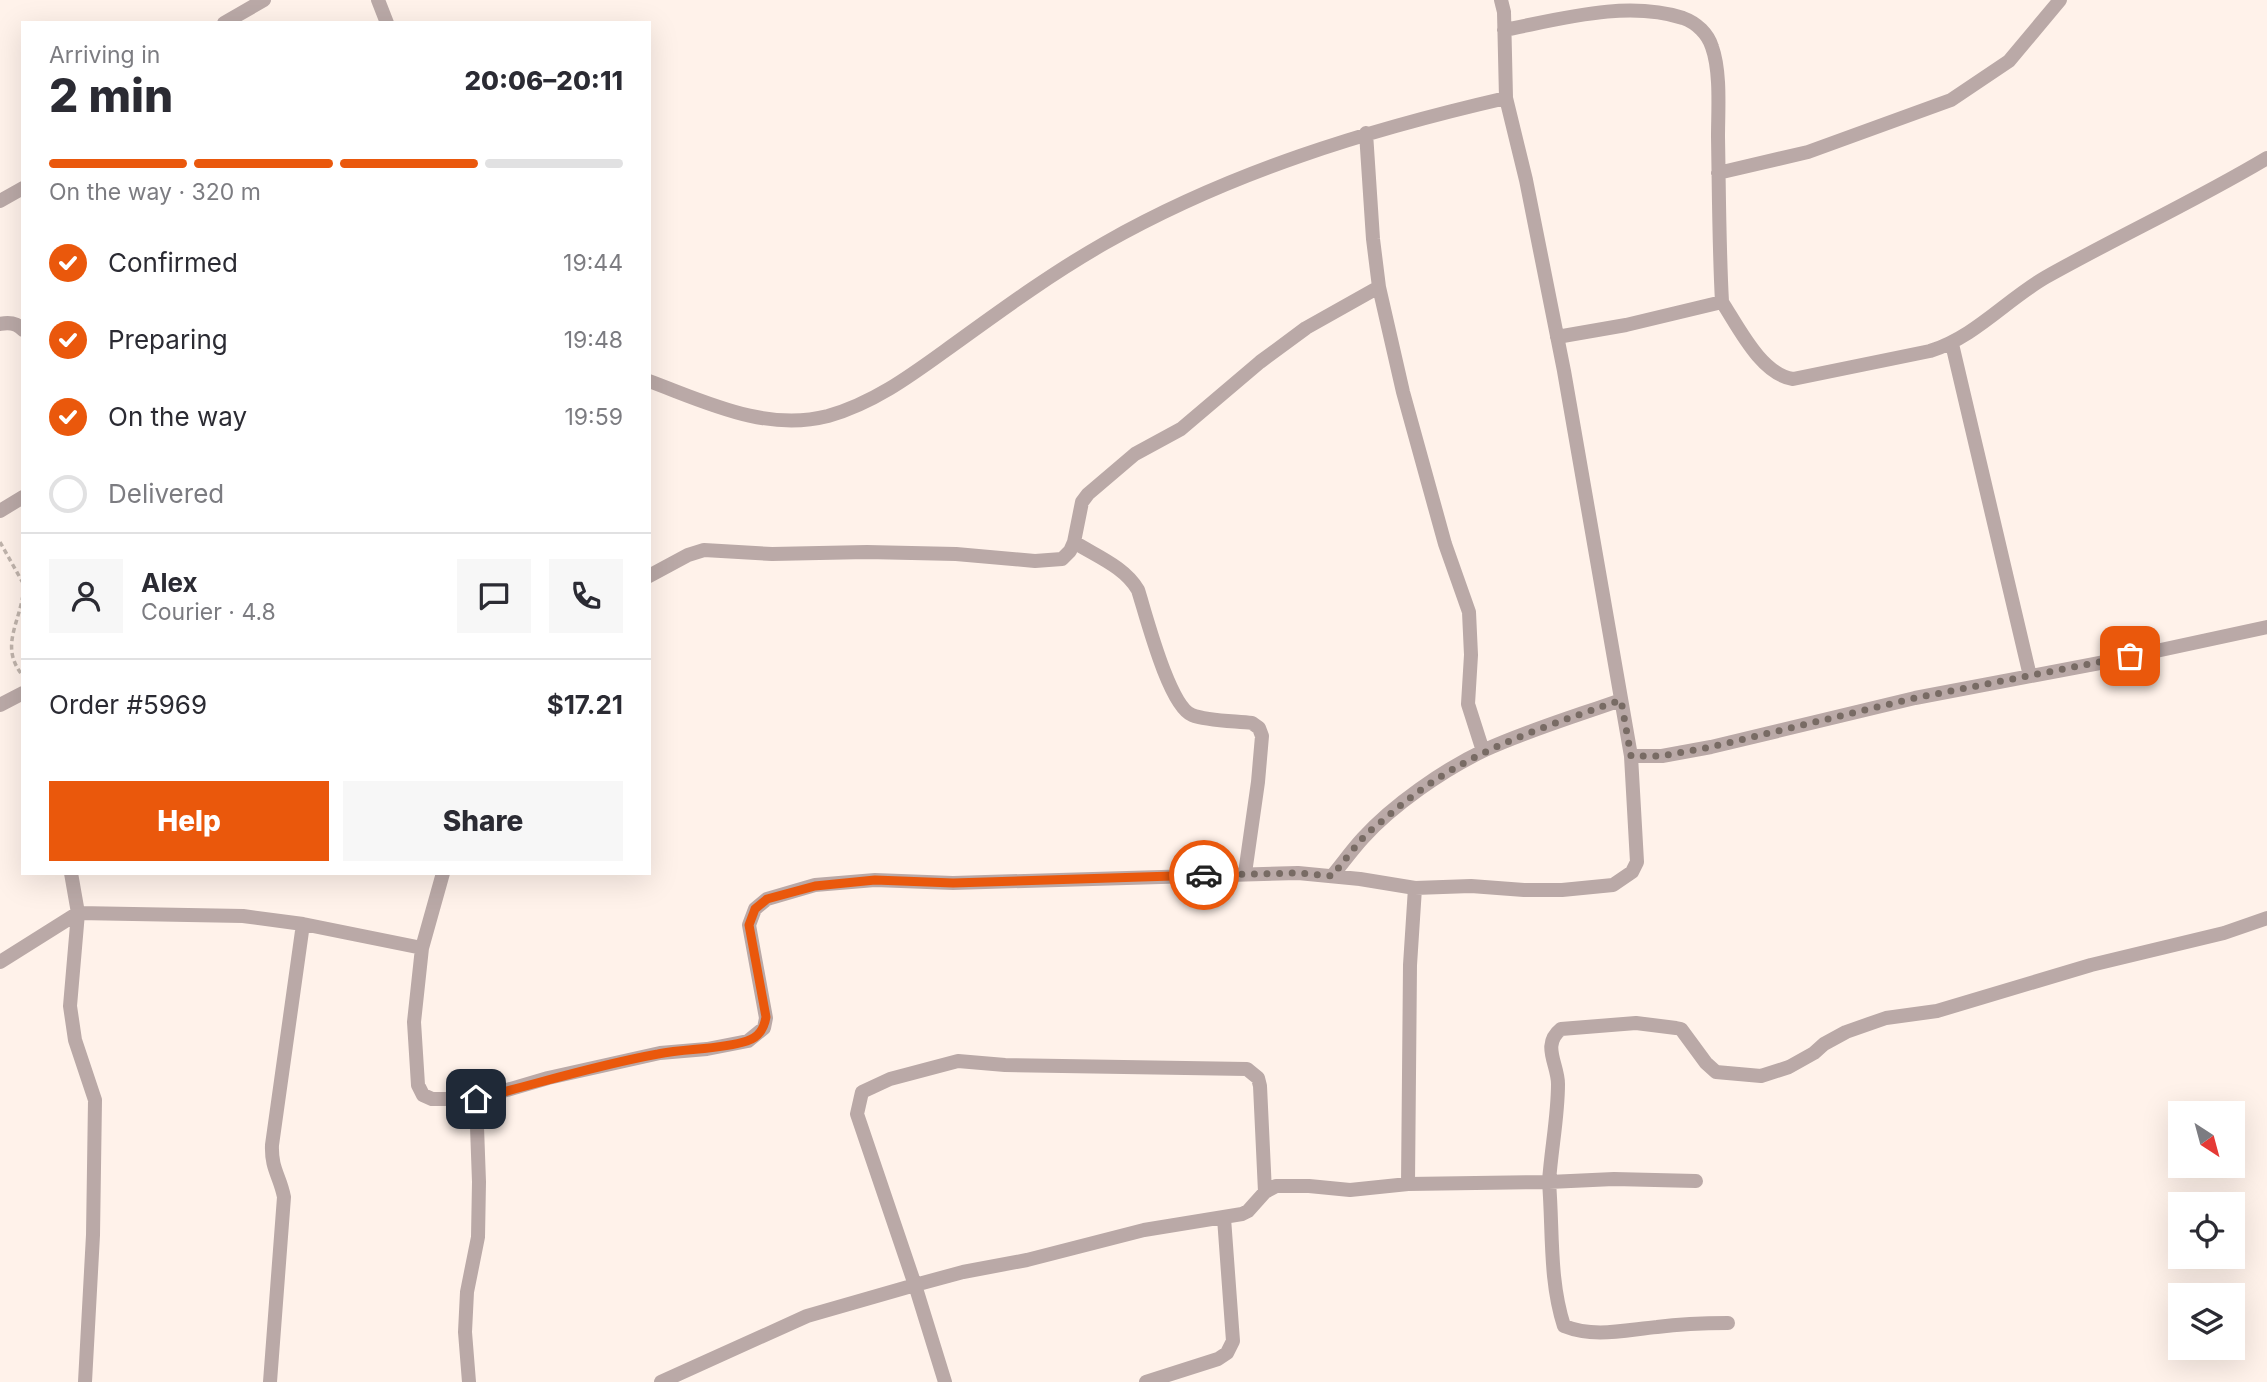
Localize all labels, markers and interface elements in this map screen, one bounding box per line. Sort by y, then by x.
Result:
text: Arriving in [49,41,160,69]
text: 20:06–20:11 [464,65,623,96]
text: 2 min [49,67,173,123]
text: On the way · 320 m [49,178,261,206]
icon: check [49,244,87,282]
text: Confirmed [108,247,238,278]
text: 19:44 [563,249,623,277]
icon: check [49,321,87,359]
text: Preparing [108,324,228,355]
text: 19:48 [564,326,623,354]
icon: check [49,398,87,436]
text: On the way [108,401,247,432]
text: 19:59 [565,403,623,431]
text: Delivered [108,478,224,509]
button: person [49,559,123,633]
button: chat [457,559,531,633]
button: phone [549,559,623,633]
text: Alex [141,567,198,598]
text: Courier · 4.8 [141,598,276,626]
pin [2100,626,2160,686]
icon: bag [2111,637,2149,675]
text: Order #5969 [49,689,207,720]
text: $17.21 [547,689,623,720]
button: Help [49,781,329,861]
button: Share [343,781,623,861]
courier [1169,840,1239,910]
icon: car [1185,856,1223,894]
pin [446,1069,506,1129]
icon: home [457,1080,495,1118]
north arrow [2168,1101,2245,1178]
map controls [2168,1101,2245,1360]
button: locate [2168,1192,2245,1269]
button: layers [2168,1283,2245,1360]

